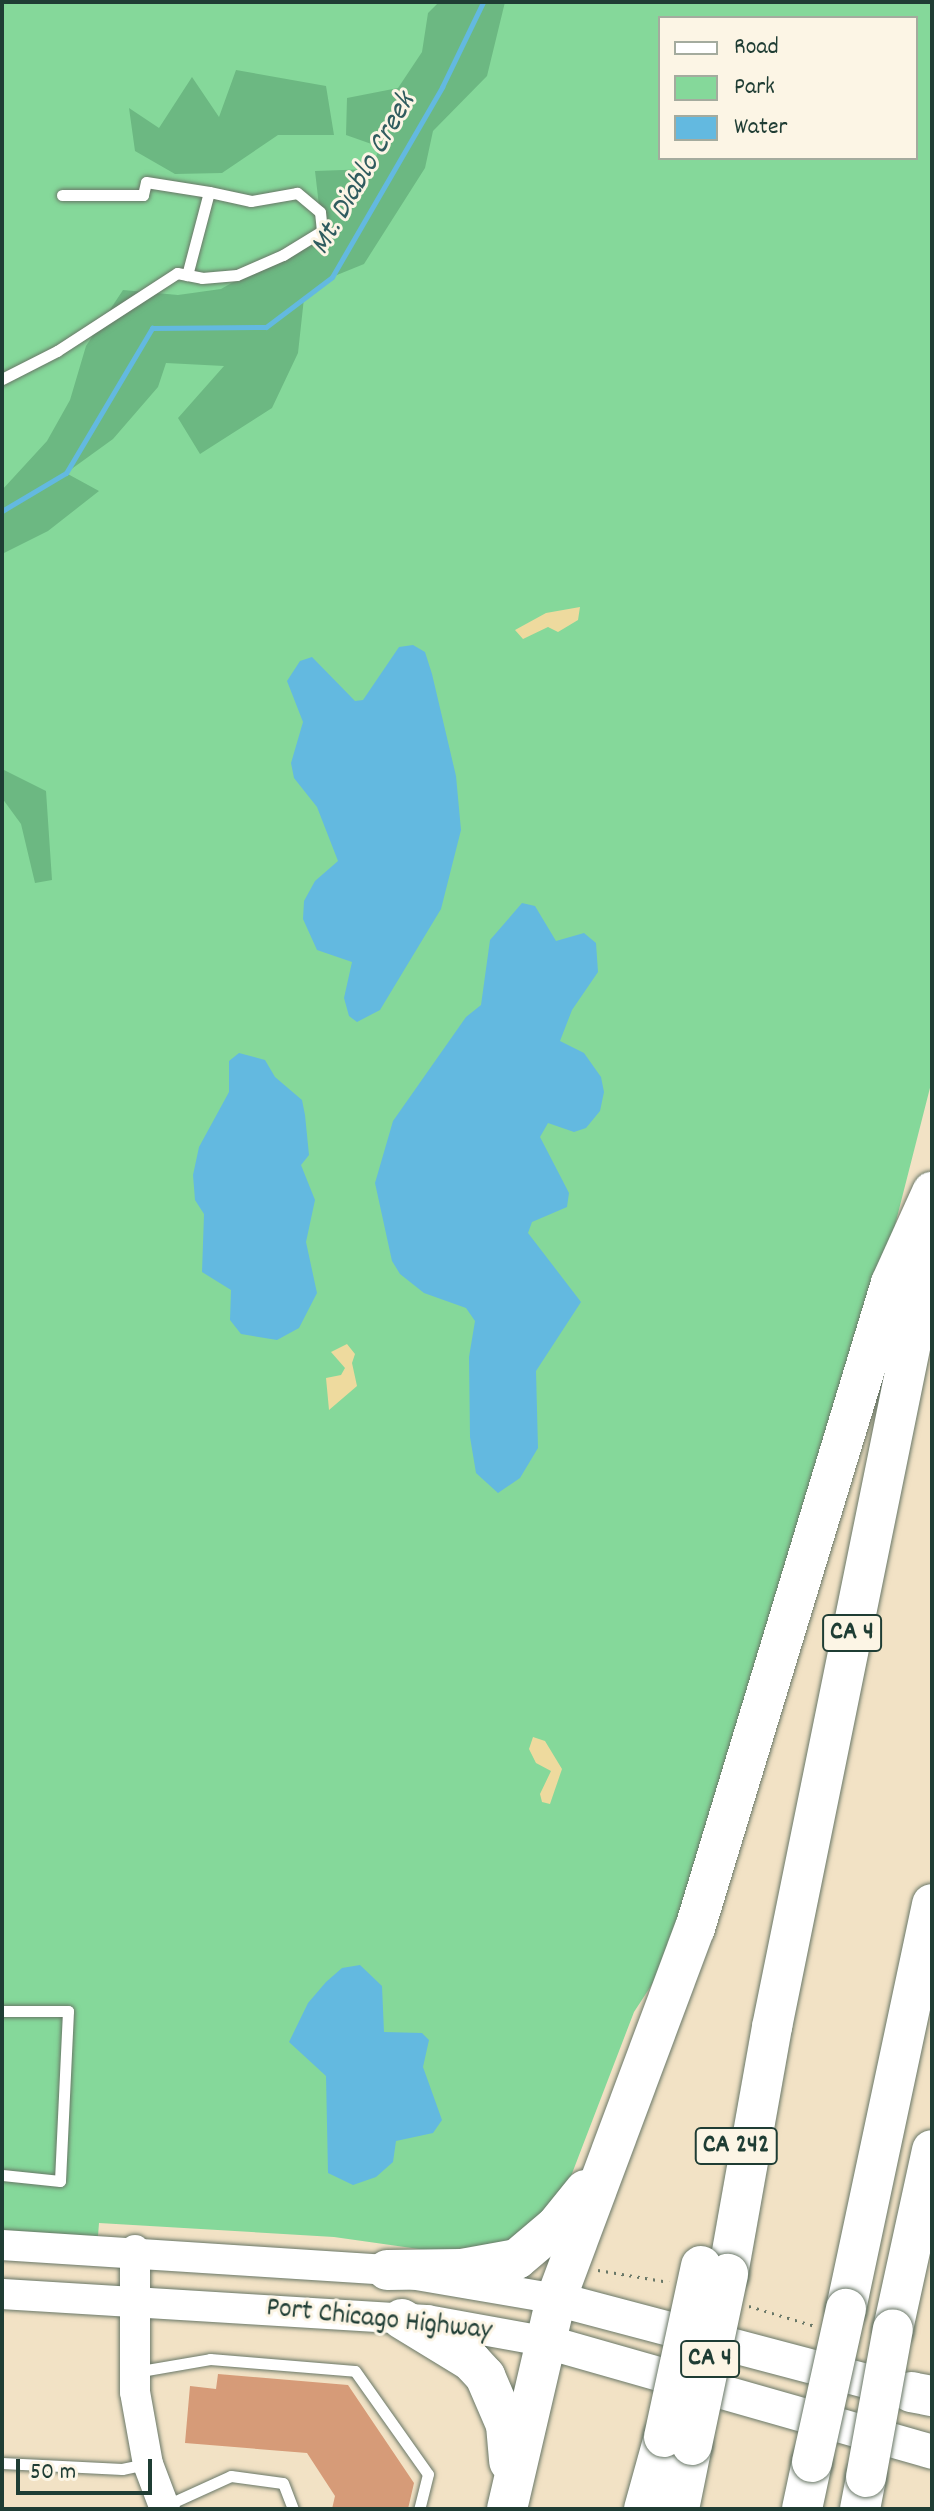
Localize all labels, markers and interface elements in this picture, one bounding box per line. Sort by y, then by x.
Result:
legend [658,16,918,160]
text: Road [734,31,779,65]
text: Park [734,71,775,105]
water label: Mt. Diablo Creek [304,88,426,262]
text: Water [734,111,787,145]
road number: CA 4 [822,1611,882,1655]
road number: CA 242 [694,2124,778,2168]
street label: Port Chicago Highway [265,2292,493,2350]
road number: CA 4 [680,2337,740,2381]
scale bar [20,2443,156,2493]
text: 50 m [30,2456,76,2490]

